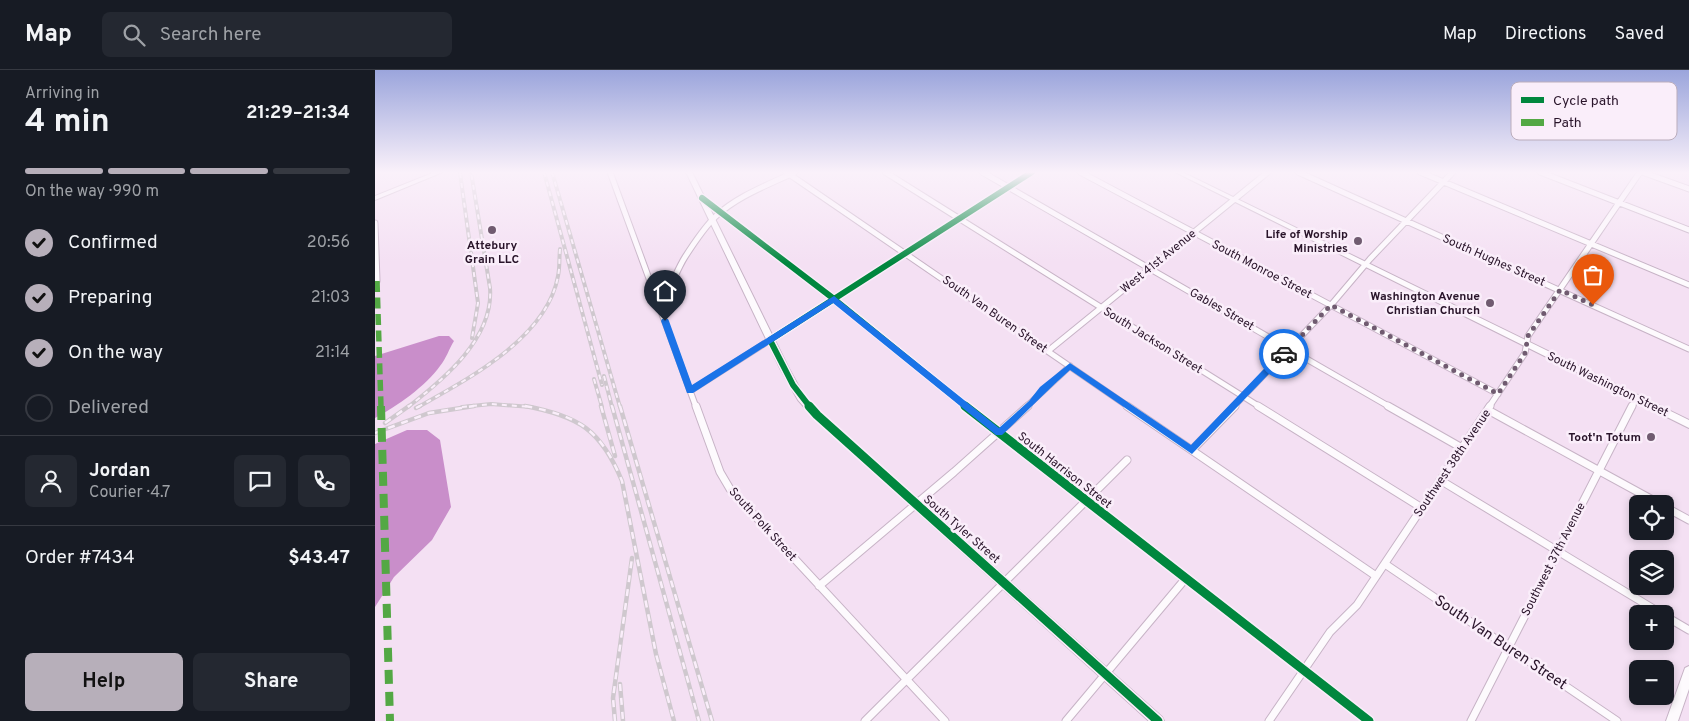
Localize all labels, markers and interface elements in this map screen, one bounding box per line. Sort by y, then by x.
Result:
search box [102,12,452,57]
text: Map [25,20,72,50]
icon: search [120,21,148,49]
text: Search here [160,23,261,47]
text: Map [1443,23,1477,46]
text: Directions [1505,23,1587,46]
text: Saved [1615,23,1664,46]
legend [1511,82,1677,140]
text: Arriving in [25,84,100,104]
text: Cycle path [1553,93,1619,110]
text: 21:29–21:34 [246,101,350,125]
text: 4 min [25,103,110,143]
text: Path [1553,115,1582,132]
text: On the way · 990 m [25,182,159,202]
marker: Attebury Grain LLC [486,224,498,236]
street label: West 41st Avenue [1117,226,1200,297]
place label: Life of Worship Ministries [1265,227,1348,257]
icon: check [25,229,53,257]
text: Confirmed [68,231,158,255]
street label: South Hughes Street [1440,231,1548,291]
text: 20:56 [307,233,350,253]
marker: Life of Worship Ministries [1352,235,1364,247]
street label: South Monroe Street [1209,237,1314,303]
place label: Attebury Grain LLC [465,238,519,268]
pin [1572,254,1614,305]
icon: bag [1579,261,1607,289]
pin [644,270,686,321]
street label: South Van Buren Street [939,272,1050,357]
icon: home [651,277,679,305]
icon: check [25,284,53,312]
street label: Gables Street [1186,285,1257,335]
text: Preparing [68,286,152,310]
text: 21:03 [311,288,350,308]
place label: Washington Avenue Christian Church [1370,289,1480,319]
marker: Washington Avenue Christian Church [1484,297,1496,309]
street label: South Jackson Street [1100,304,1205,378]
courier [1259,329,1309,379]
icon: check [25,339,53,367]
icon: car [1270,340,1298,368]
text: On the way [68,341,163,365]
text: 21:14 [315,343,350,363]
street label: South Washington Street [1544,349,1671,421]
text: Delivered [68,396,149,420]
street label: Southwest 38th Avenue [1411,406,1495,521]
street label: South Harrison Street [1014,429,1115,513]
place label: Toot'n Totum [1568,430,1641,446]
marker: Toot'n Totum [1645,431,1657,443]
button: person [25,455,77,507]
button: chat [234,455,286,507]
button: phone [298,455,350,507]
text: Jordan [89,459,151,483]
text: Courier · 4.7 [89,483,170,503]
street label: South Polk Street [725,484,800,565]
street label: South Tyler Street [920,492,1003,568]
map controls [1629,495,1674,705]
button: locate [1629,495,1674,540]
street label: Southwest 37th Avenue [1518,500,1590,619]
text: Order #7434 [25,546,135,570]
text: $43.47 [288,546,350,570]
button: layers [1629,550,1674,595]
street label: South Van Buren Street [1430,592,1570,695]
button: + [1629,605,1674,650]
button: Help [25,653,183,711]
button: Share [193,653,350,711]
button: − [1629,660,1674,705]

